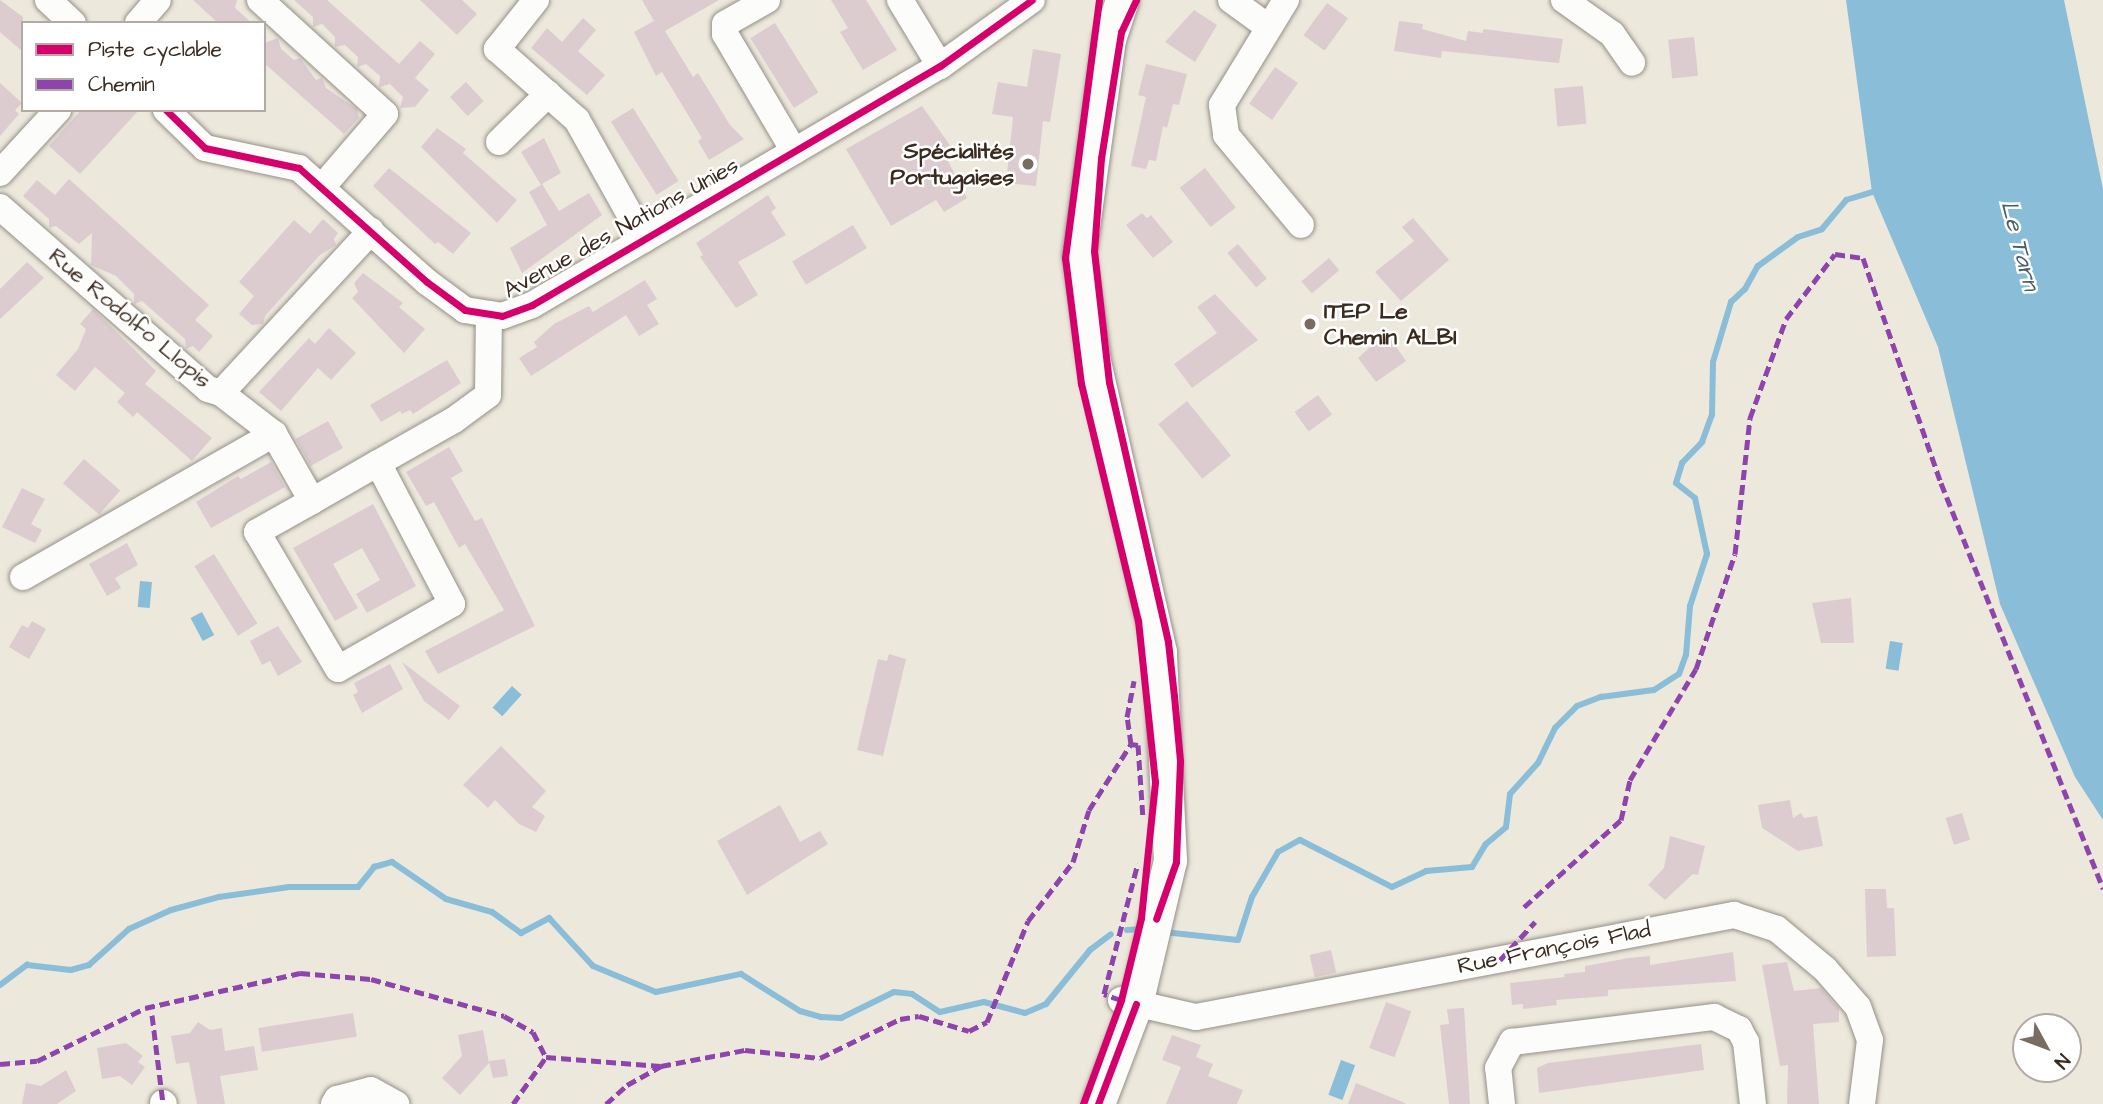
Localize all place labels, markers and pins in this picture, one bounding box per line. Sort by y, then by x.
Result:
place label: Spécialités Portugaises [890,137,1014,191]
marker: Spécialités Portugaises [1020,156,1036,172]
place label: ITEP Le Chemin ALBI [1324,297,1457,351]
marker: ITEP Le Chemin ALBI [1302,316,1318,332]

